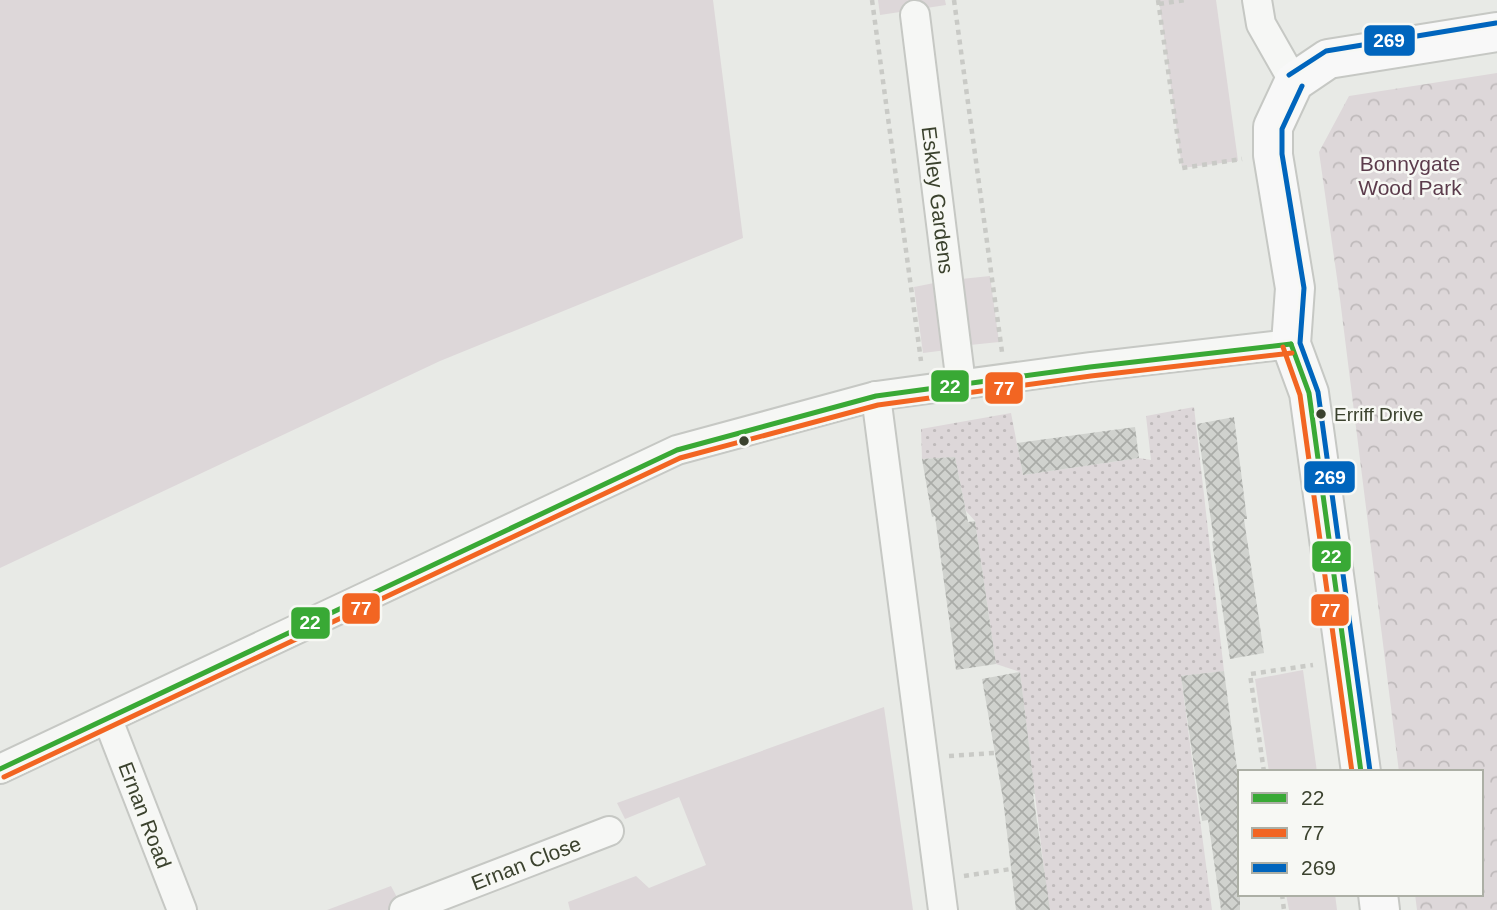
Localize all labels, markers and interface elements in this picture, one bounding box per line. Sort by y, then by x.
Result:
line badge: 269 [1363,24,1416,57]
text: 269 [1373,30,1405,51]
street label: Eskley Gardens [918,125,958,275]
park label: Bonnygate Wood Park [1358,152,1462,199]
line badge: 22 [930,369,970,403]
line badge: 77 [984,371,1024,405]
text: 22 [939,376,961,397]
text: 77 [993,378,1015,399]
place label: Erriff Drive [1334,404,1423,425]
marker: Erriff Drive [1314,407,1328,421]
unlabelled marker [737,434,751,448]
line badge: 269 [1303,460,1356,494]
text: 269 [1314,467,1346,488]
line badge: 22 [1311,540,1352,573]
text: 22 [1320,546,1342,567]
line badge: 77 [341,592,381,625]
line badge: 77 [1310,593,1350,627]
text: 77 [350,598,372,619]
text: 77 [1319,600,1341,621]
line badge: 22 [290,606,331,640]
text: 22 [299,612,321,633]
street label: Ernan Road [114,759,176,871]
legend [1238,770,1483,896]
text: 22 [1301,786,1324,809]
text: 77 [1301,821,1324,844]
street label: Ernan Close [468,832,584,894]
text: 269 [1301,856,1336,879]

